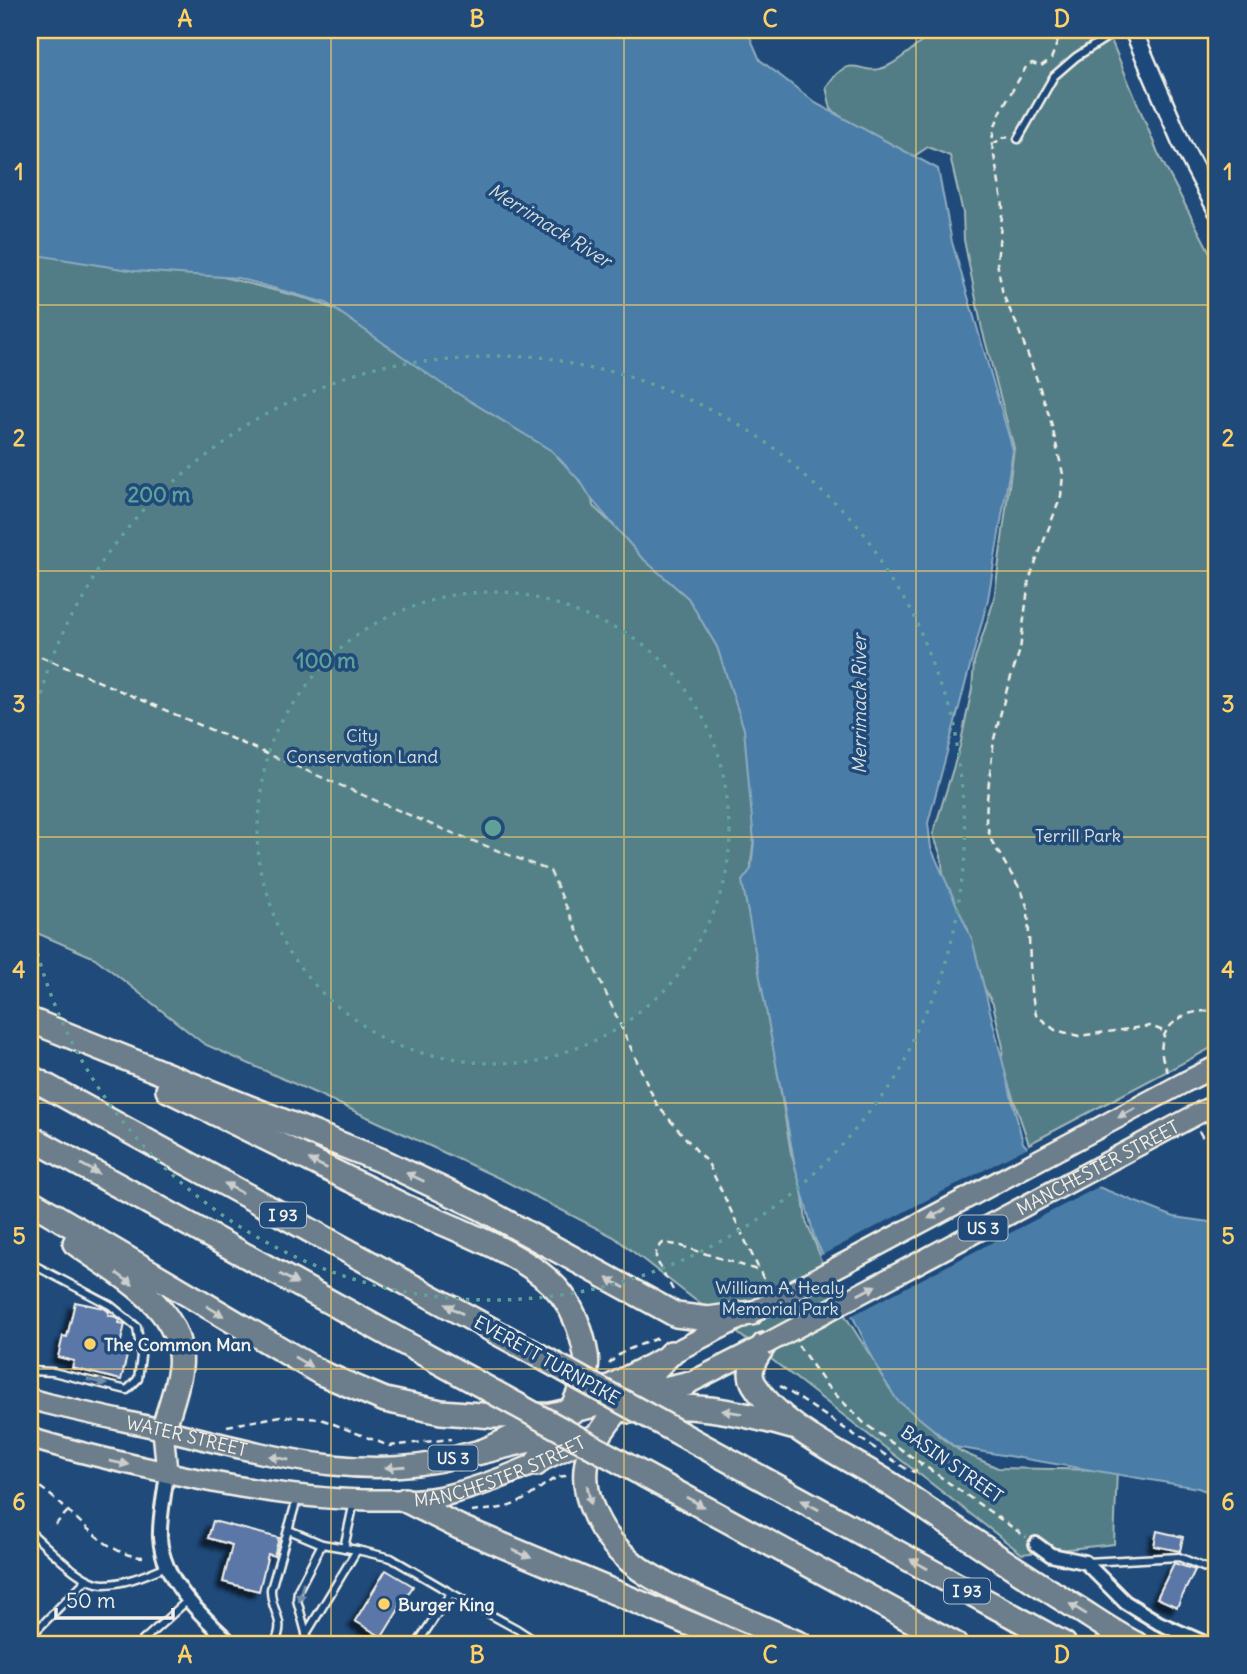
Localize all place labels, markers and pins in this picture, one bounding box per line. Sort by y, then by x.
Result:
centre of rings [481,816,505,840]
place label: The Common Man [104,1333,252,1356]
marker: The Common Man [82,1336,98,1352]
place label: Burger King [398,1593,494,1616]
marker: Burger King [376,1596,392,1612]

